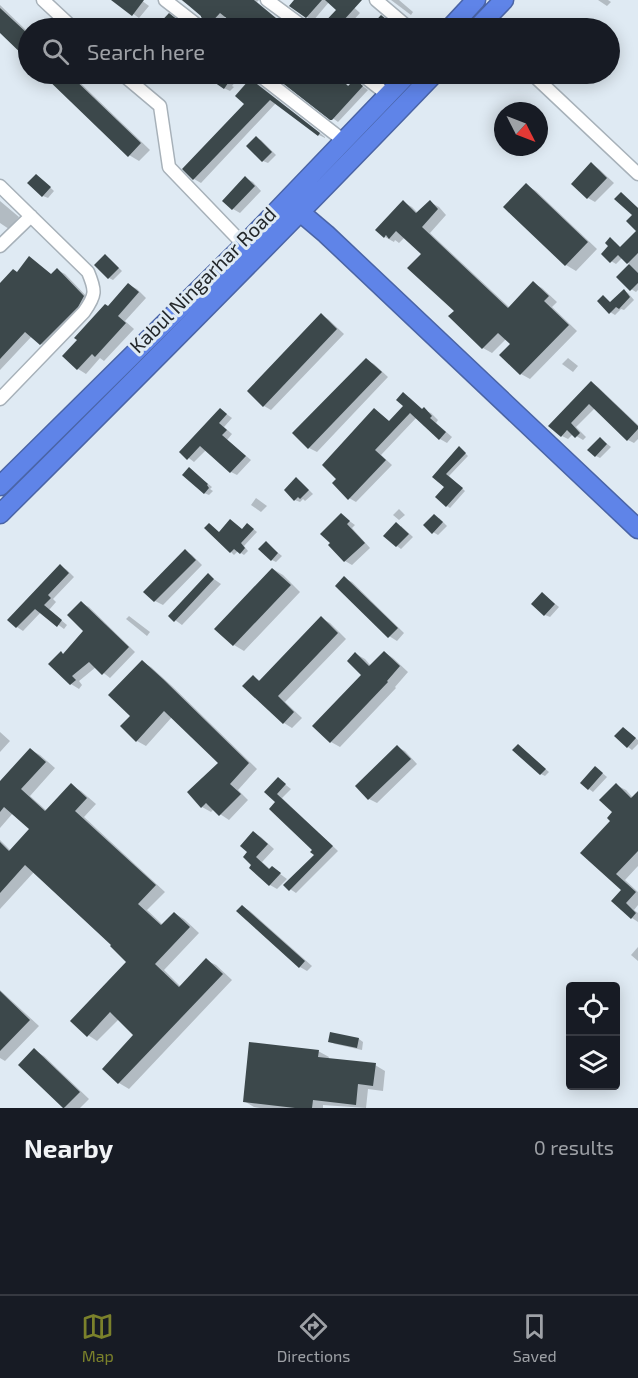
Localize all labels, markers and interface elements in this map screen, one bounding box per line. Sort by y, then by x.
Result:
search box [18,18,620,84]
icon: search [39,35,72,68]
text: Search here [87,38,205,64]
north arrow [494,102,548,156]
street label: Kabul Ningarhar Road [124,201,280,357]
map controls [566,982,620,1090]
button: locate [566,982,620,1036]
button: layers [566,1036,620,1090]
text: Nearby [24,1132,113,1163]
text: 0 results [534,1135,614,1159]
tab: Map [81,1310,114,1365]
tab: Directions [277,1310,350,1365]
tab: Saved [513,1310,557,1365]

